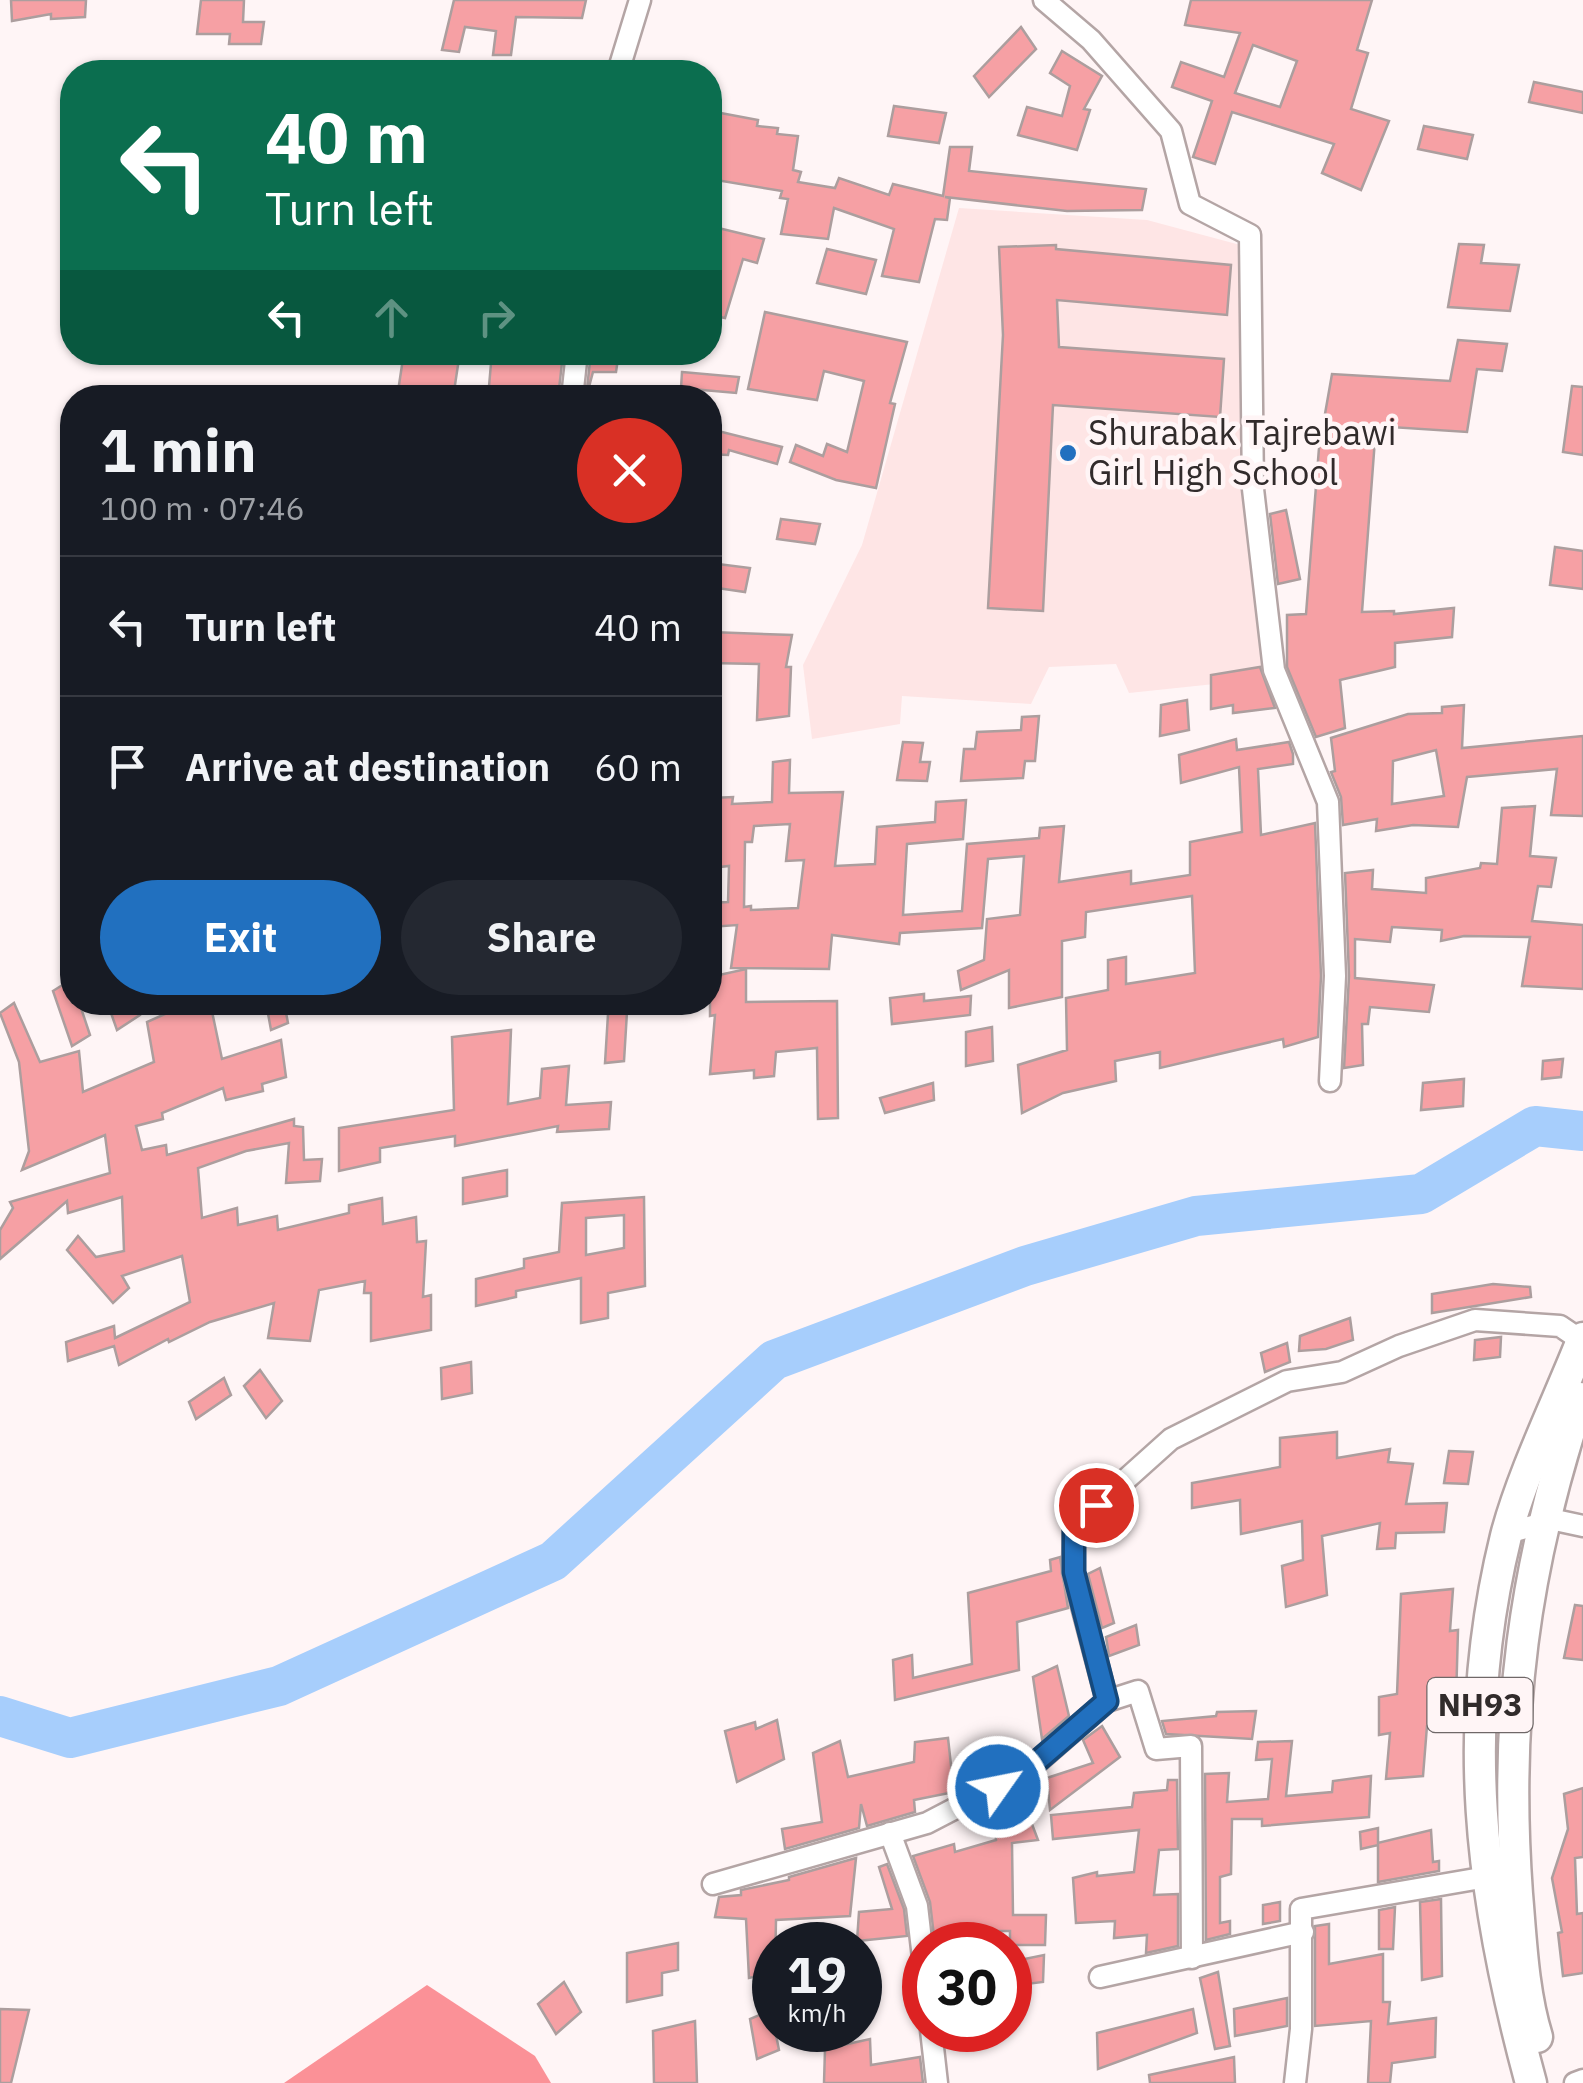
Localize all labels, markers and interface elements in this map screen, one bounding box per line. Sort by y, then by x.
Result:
text: 40 m [265,91,428,182]
icon: left [100,100,230,230]
text: Turn left [265,179,434,237]
icon: left [259,290,314,345]
icon: ahead [364,290,419,345]
icon: right [469,290,524,345]
place label: Shurabak Tajrebawi Girl High School [1088,409,1397,495]
text: 1 min [100,410,257,489]
button: close [577,418,682,523]
marker: Shurabak Tajrebawi Girl High School [1057,442,1079,464]
text: 100 m · 07:46 [100,487,305,529]
icon: left [100,599,155,654]
text: Turn left [185,602,336,651]
text: 40 m [594,602,682,651]
icon: arrive [100,739,155,794]
text: Arrive at destination [185,742,550,791]
text: 60 m [594,742,682,791]
button: Exit [100,880,381,995]
button: Share [401,880,682,995]
pin [1054,1463,1139,1548]
icon: arrive [1069,1478,1124,1533]
road number: NH93 [1428,1678,1532,1732]
position arrow [946,1735,1050,1839]
speed limit sign: 30 [902,1922,1032,2052]
text: 19 [787,1942,847,2007]
text: km/h [788,1996,846,2029]

